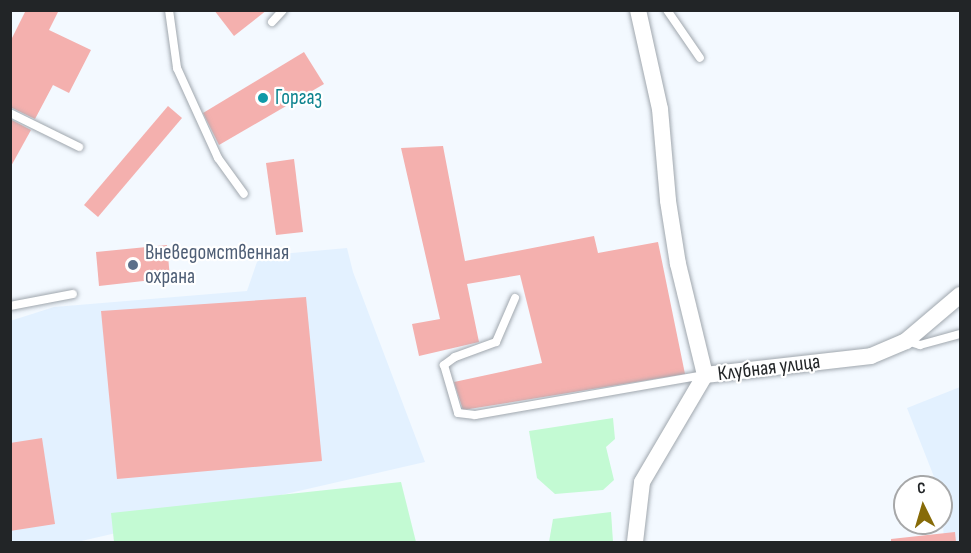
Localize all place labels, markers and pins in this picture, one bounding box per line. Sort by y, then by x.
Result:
place label: Горгаз [275,85,322,111]
marker: Горгаз [256,91,270,105]
place label: Вневедомственная охрана [145,240,289,290]
marker: Вневедомственная охрана [126,258,140,272]

